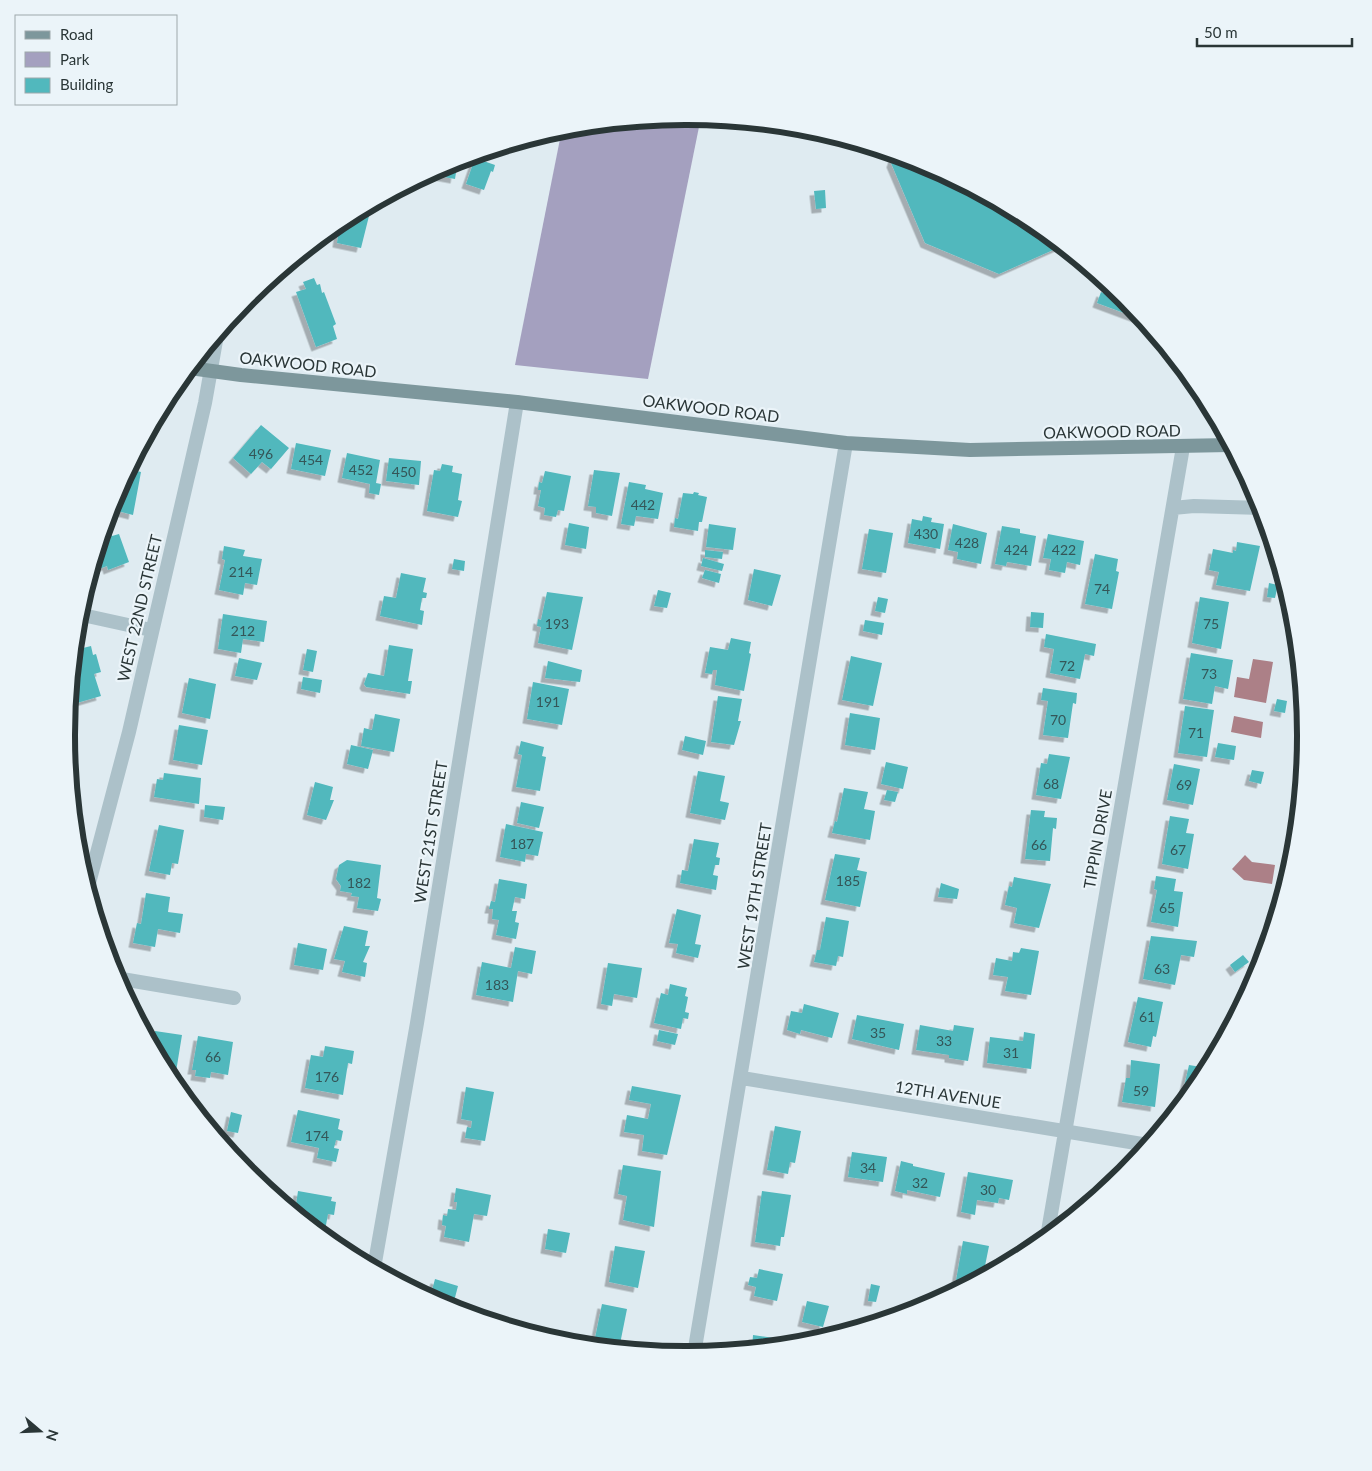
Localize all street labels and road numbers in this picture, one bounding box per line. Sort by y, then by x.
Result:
street label: OAKWOOD ROAD [239,347,377,381]
street label: OAKWOOD ROAD [642,390,780,426]
street label: OAKWOOD ROAD [1043,420,1181,442]
street label: WEST 22ND STREET [113,532,165,684]
street label: WEST 21ST STREET [409,759,451,905]
street label: TIPPIN DRIVE [1079,788,1115,890]
street label: WEST 19TH STREET [733,821,775,971]
street label: 12TH AVENUE [894,1076,1002,1112]

